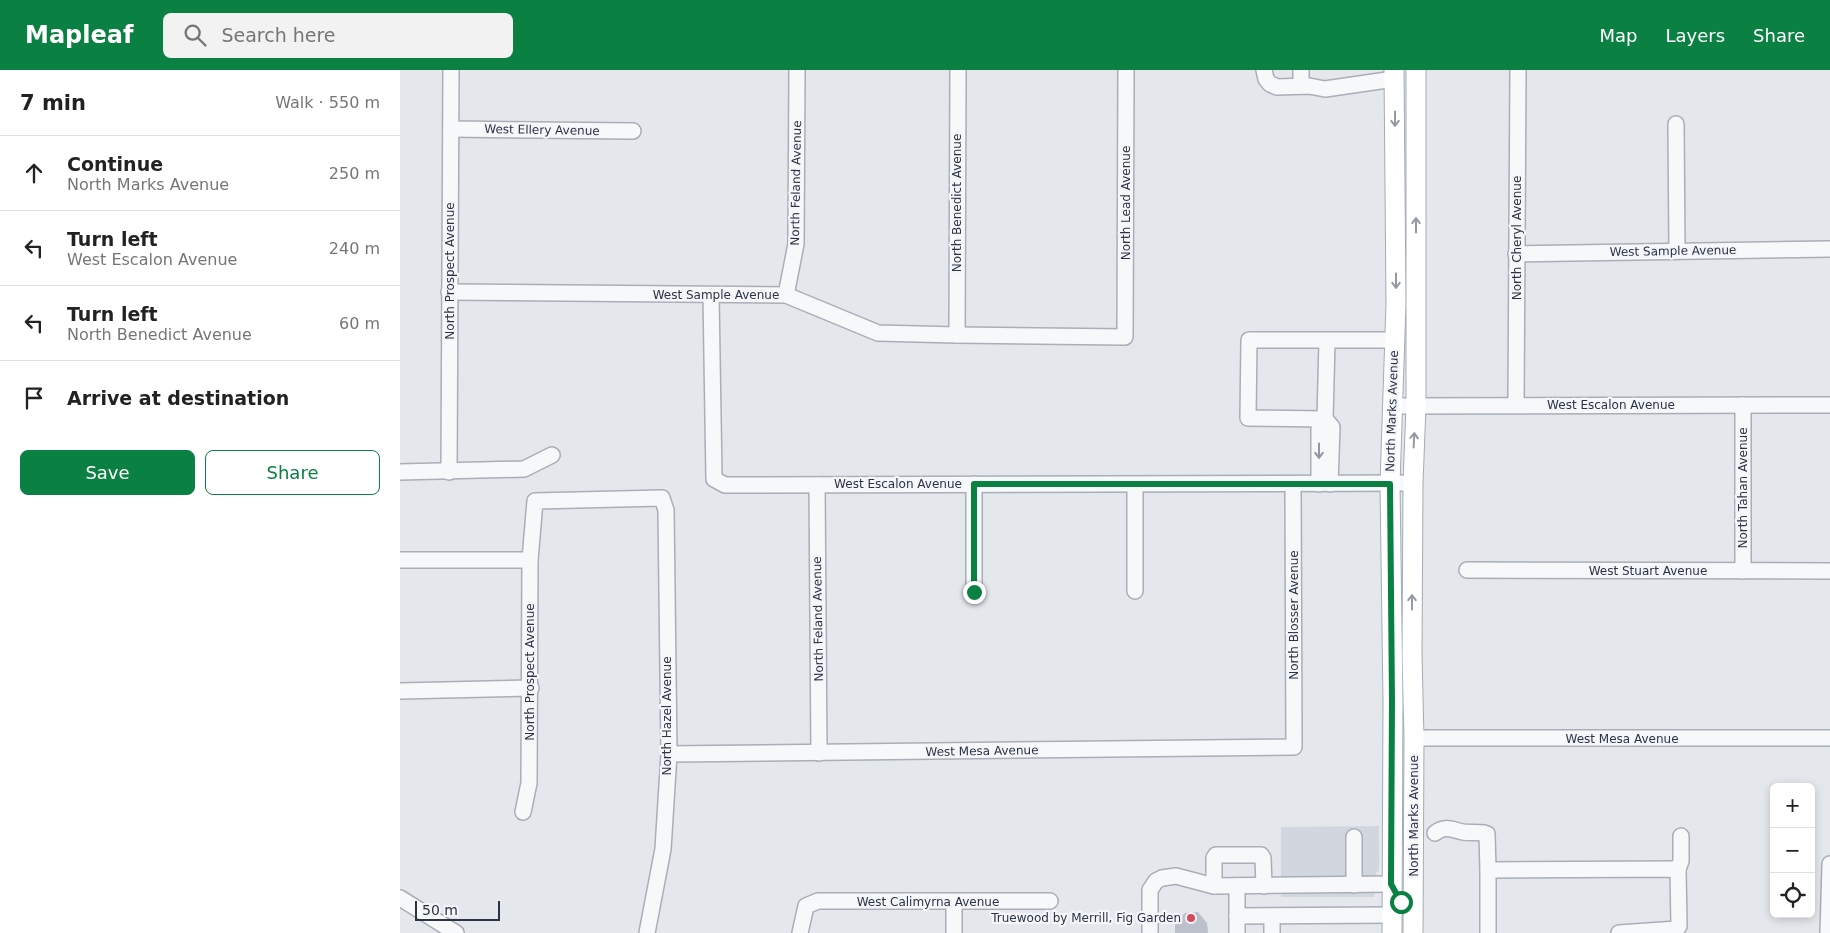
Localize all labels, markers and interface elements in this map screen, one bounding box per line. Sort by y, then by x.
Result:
search box [163,13,513,58]
text: Mapleaf [25,21,133,49]
icon: search [181,21,209,49]
text: Search here [221,24,336,46]
text: Map [1599,25,1637,46]
text: Layers [1665,25,1725,46]
text: Share [1753,25,1805,46]
text: 7 min [20,91,86,115]
text: Walk · 550 m [275,93,380,112]
one-way arrow [1390,110,1400,126]
street label: North Feland Avenue [788,120,804,246]
street label: West Ellery Avenue [484,122,600,138]
street label: North Benedict Avenue [950,134,964,272]
street label: North Lead Avenue [1119,146,1133,260]
text: Continue [67,153,163,175]
icon: ahead [20,159,48,187]
text: 250 m [329,164,380,183]
text: North Marks Avenue [67,175,229,194]
street label: North Cheryl Avenue [1510,176,1524,300]
street label: North Prospect Avenue [443,202,457,340]
one-way arrow [1411,217,1421,234]
text: Turn left [67,228,158,250]
icon: left [20,234,48,262]
text: 240 m [329,239,380,258]
street label: West Sample Avenue [1610,243,1736,259]
text: West Escalon Avenue [67,250,237,269]
one-way arrow [1391,272,1401,289]
street label: West Sample Avenue [653,288,779,302]
text: Turn left [67,303,158,325]
icon: left [20,309,48,337]
text: 60 m [339,314,380,333]
text: North Benedict Avenue [67,325,252,344]
street label: North Marks Avenue [1383,350,1401,472]
icon: arrive [20,384,48,412]
text: Arrive at destination [67,387,289,409]
street label: West Escalon Avenue [1547,398,1675,412]
street label: North Tahan Avenue [1736,427,1750,549]
one-way arrow [1409,432,1419,448]
one-way arrow [1314,442,1324,458]
button: Save [20,450,195,495]
button: Share [205,450,380,495]
street label: West Escalon Avenue [834,477,962,491]
street label: North Blosser Avenue [1287,550,1301,680]
street label: North Feland Avenue [810,556,826,682]
street label: West Stuart Avenue [1589,564,1707,578]
route end [963,581,986,604]
one-way arrow [1407,594,1417,610]
street label: North Prospect Avenue [523,603,537,741]
street label: North Hazel Avenue [660,656,674,776]
street label: West Mesa Avenue [1565,732,1679,746]
street label: West Mesa Avenue [925,743,1039,759]
street label: North Marks Avenue [1407,755,1421,877]
map controls [1770,783,1815,918]
button: + [1770,783,1815,828]
button: − [1770,828,1815,873]
button: locate [1770,873,1815,918]
route start [1390,891,1413,914]
street label: West Calimyrna Avenue [857,895,999,909]
scale bar [415,898,500,921]
text: 50 m [422,902,458,918]
place label: Truewood by Merrill, Fig Garden [990,911,1181,925]
marker: Truewood by Merrill, Fig Garden [1185,912,1197,924]

